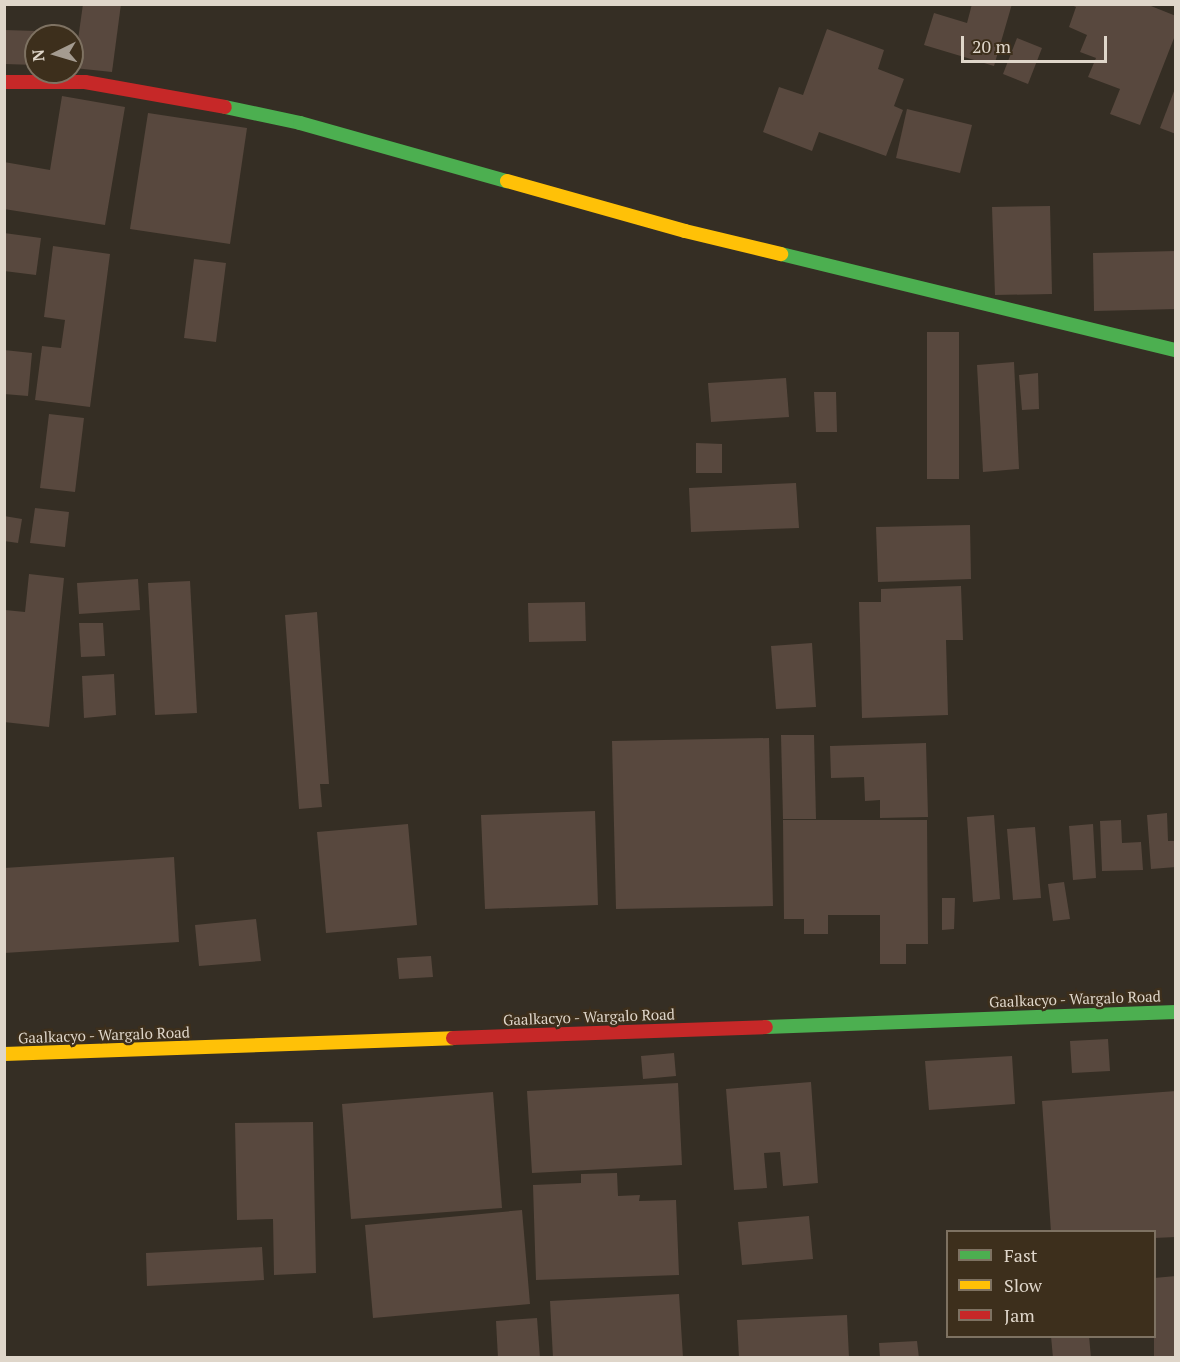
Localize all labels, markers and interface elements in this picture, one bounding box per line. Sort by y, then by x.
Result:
north arrow [24,24,84,84]
scale bar [964,24,1110,62]
text: 20 m [972,34,1011,58]
text: N [27,48,50,62]
street label: Gaalkacyo - Wargalo Road [988,987,1162,1011]
street label: Gaalkacyo - Wargalo Road [502,1005,676,1029]
street label: Gaalkacyo - Wargalo Road [17,1023,191,1047]
legend [946,1230,1156,1338]
text: Fast [1004,1243,1037,1267]
text: Slow [1004,1273,1042,1297]
text: Jam [1004,1303,1035,1327]

